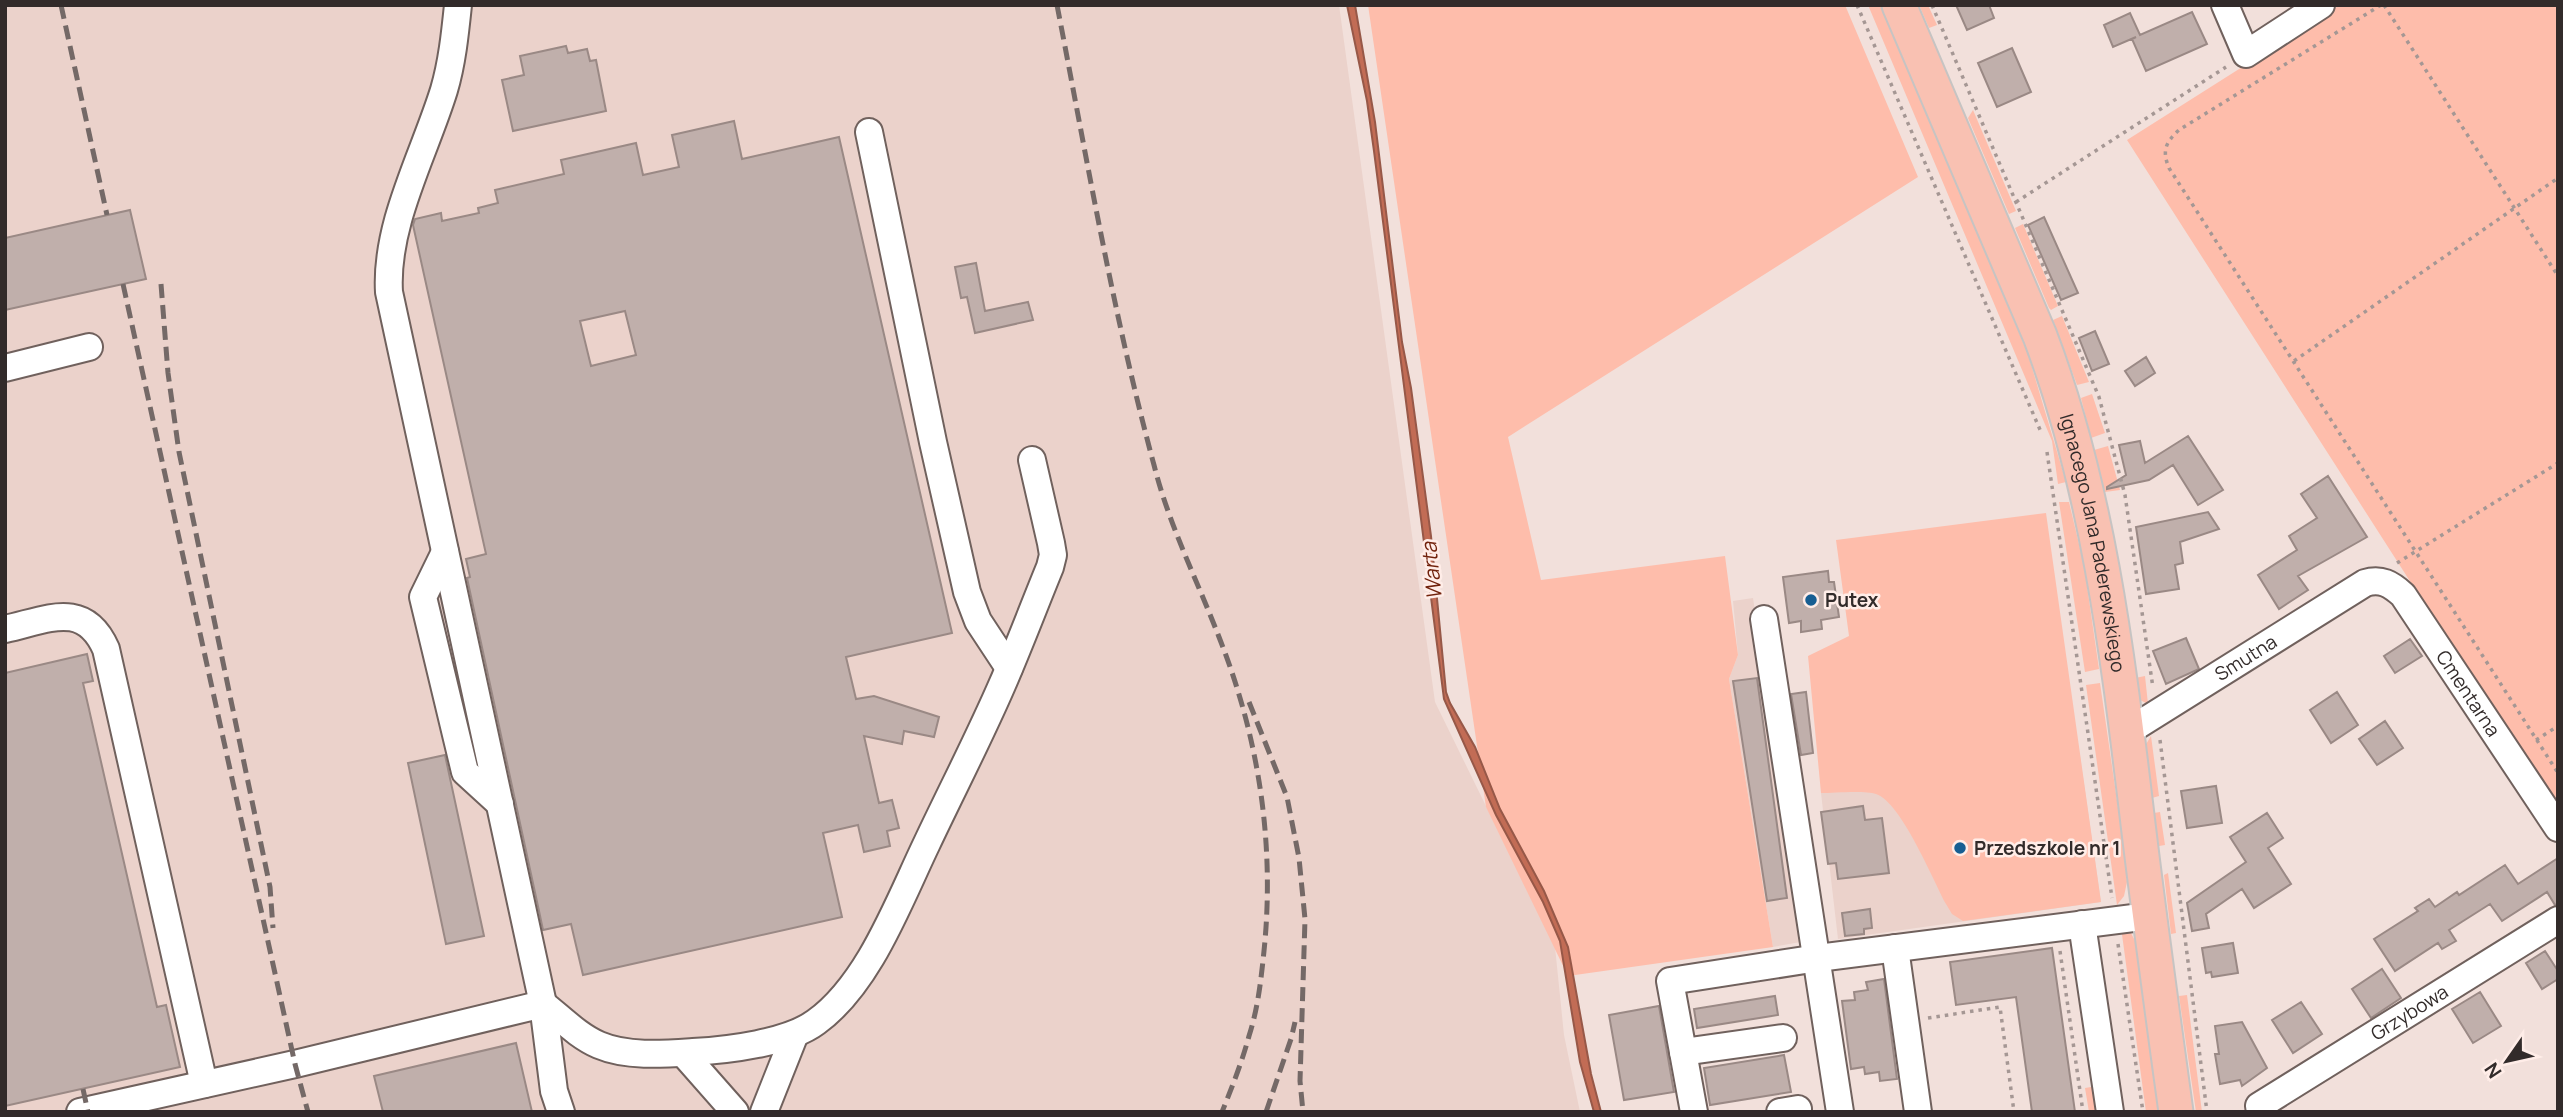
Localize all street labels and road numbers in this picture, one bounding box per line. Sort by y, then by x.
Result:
street label: Ignacego Jana Paderewskiego [2054,411,2132,674]
street label: Smutna [2210,628,2282,687]
street label: Cmentarna [2430,645,2507,742]
street label: Grzybowa [2366,979,2453,1046]

